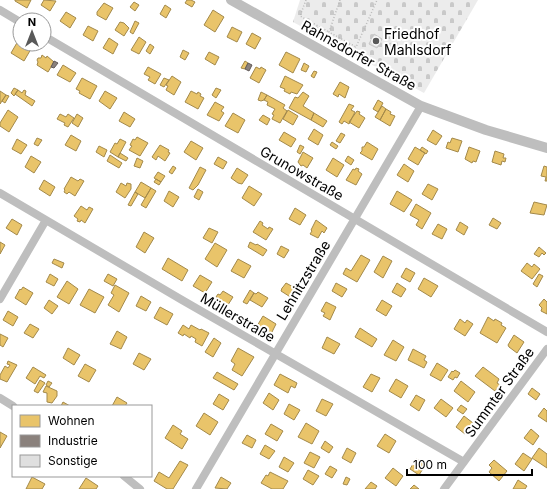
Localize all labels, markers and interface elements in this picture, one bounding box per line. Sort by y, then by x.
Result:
north arrow [12,12,52,52]
text: N [28,15,36,29]
street label: Rahnsdorfer Straße [299,16,419,94]
place label: Friedhof Mahlsdorf [384,25,451,58]
marker: Friedhof Mahlsdorf [371,36,381,46]
street label: Grunowstraße [257,142,347,204]
street label: Lehnitzstraße [272,237,334,323]
street label: Müllerstraße [198,289,278,345]
street label: Summter Straße [461,344,537,440]
legend [12,405,152,477]
text: Wohnen [48,413,95,428]
text: Industrie [48,433,98,448]
scale bar [407,451,532,477]
text: Sonstige [48,453,98,468]
text: 100 m [413,457,447,472]

